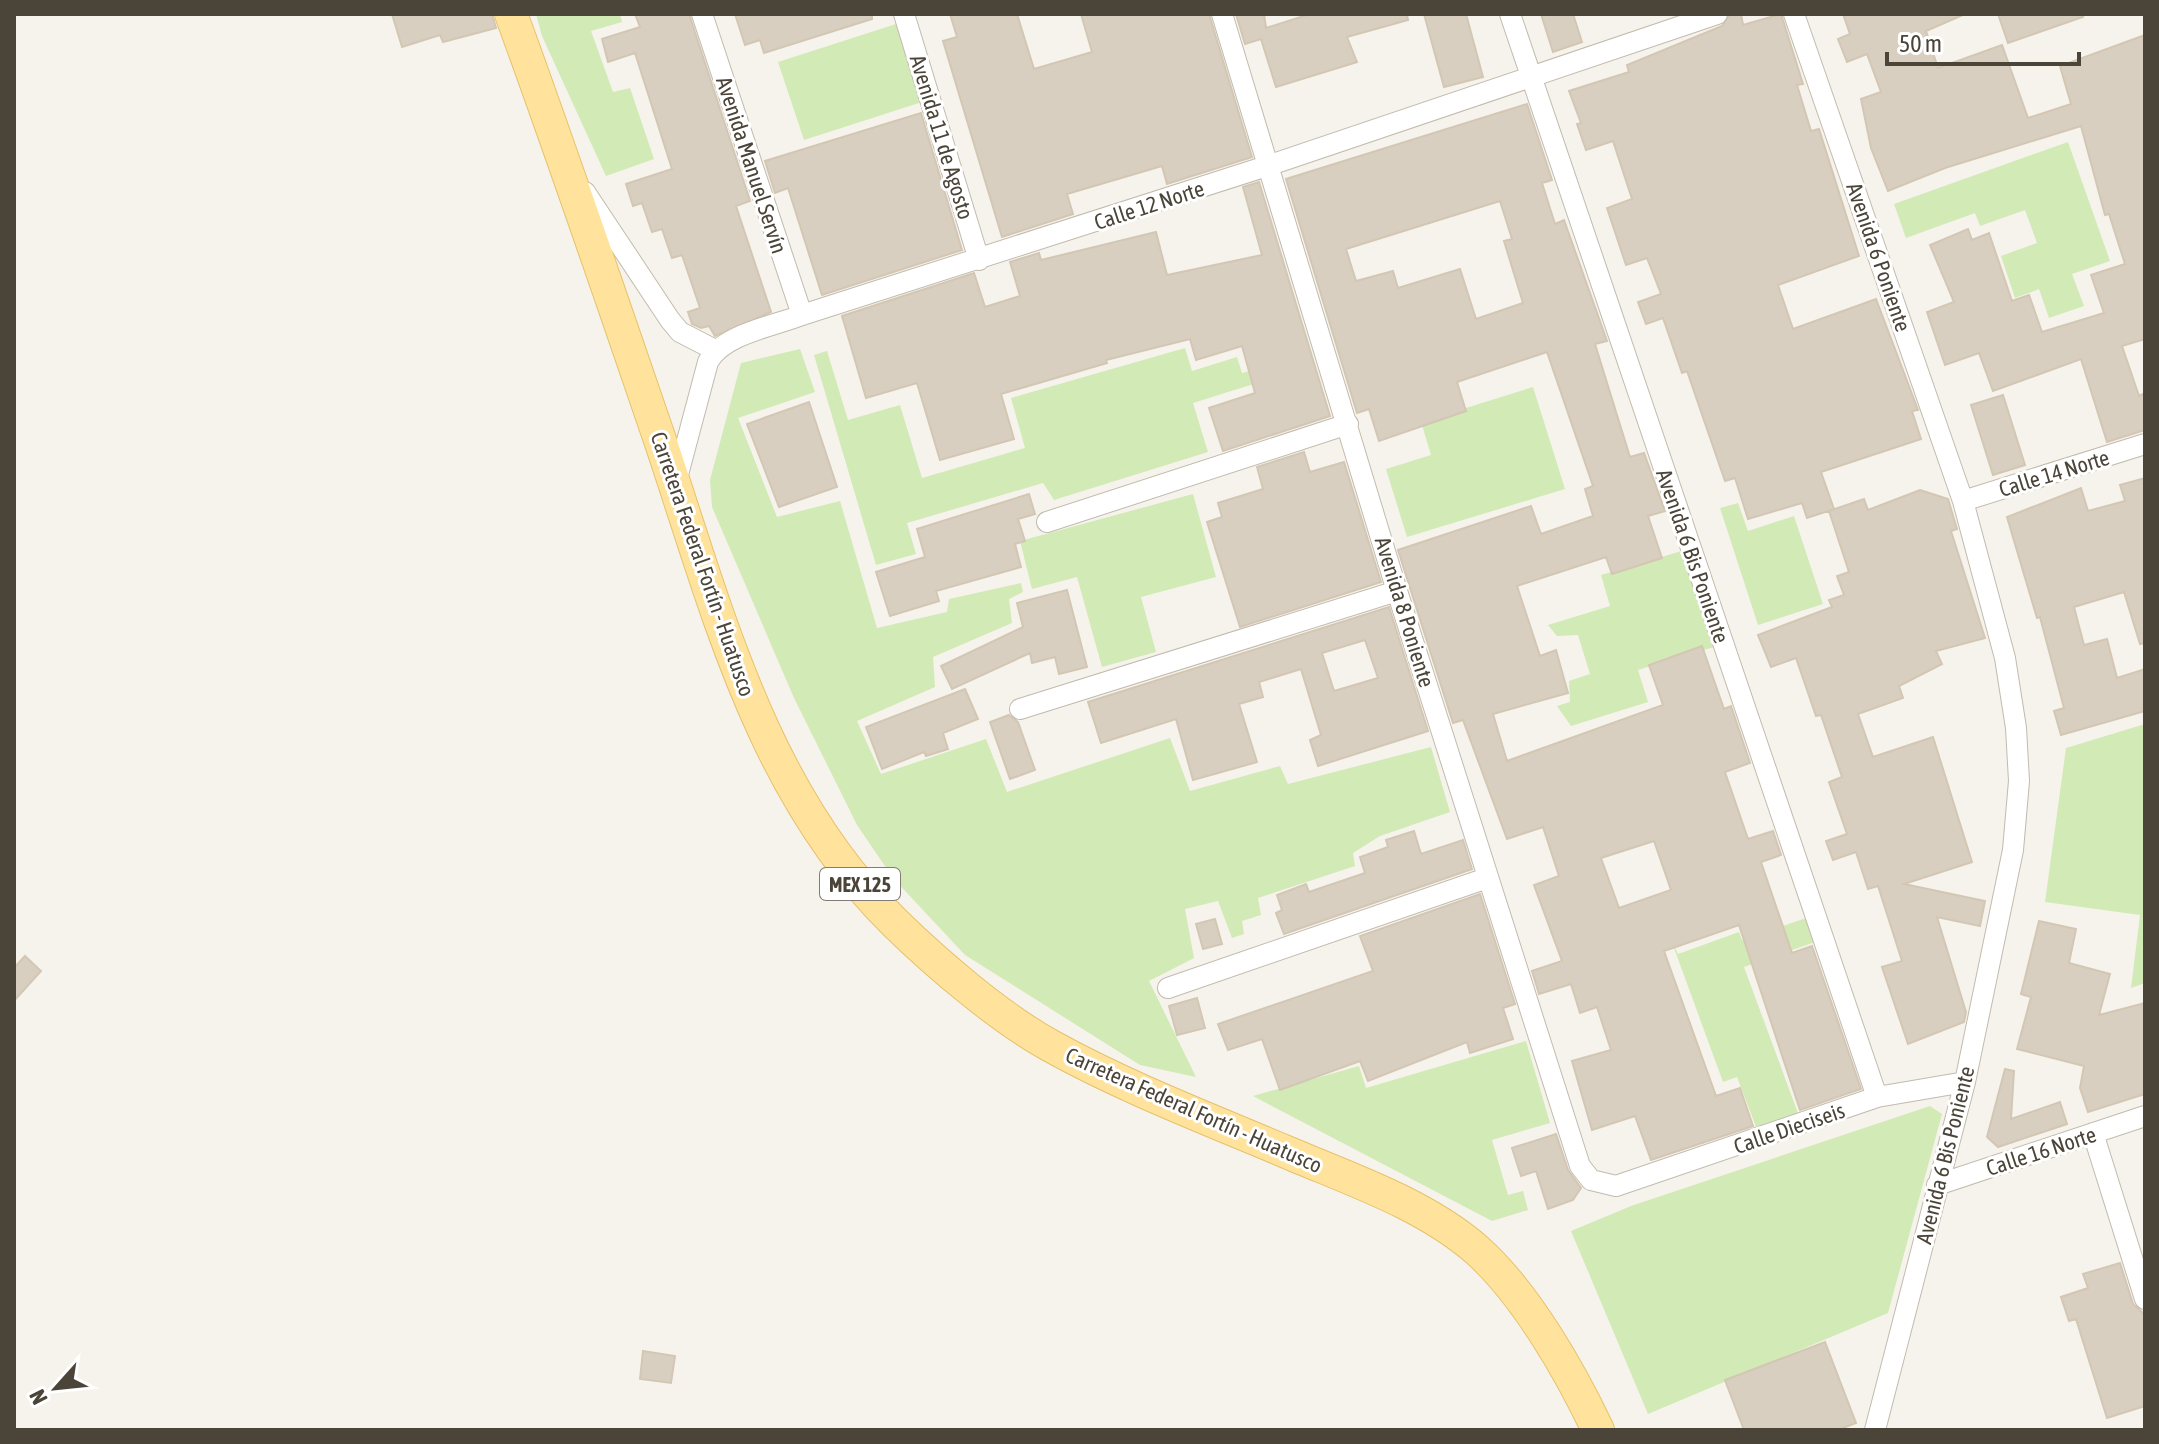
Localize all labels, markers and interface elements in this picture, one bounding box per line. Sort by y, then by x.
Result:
scale bar [1887,16,2079,66]
text: 50 m [1899,30,1942,57]
street label: Avenida 11 de Agosto [905,52,979,222]
street label: Avenida Manuel Servín [711,73,793,257]
street label: Calle 12 Norte [1091,175,1207,235]
street label: Avenida 6 Poniente [1841,179,1917,335]
street label: Carretera Federal Fortín - Huatusco [645,428,761,700]
street label: Calle 14 Norte [1996,444,2112,502]
street label: Avenida 6 Bis Poniente [1651,466,1735,646]
street label: Avenida 8 Poniente [1370,534,1440,690]
road number: MEX 125 [820,868,900,900]
street label: Carretera Federal Fortín - Huatusco [1062,1042,1326,1178]
street label: Avenida 6 Bis Poniente [1910,1064,1980,1246]
street label: Calle Dieciseis [1730,1097,1848,1159]
street label: Calle 16 Norte [1983,1121,2099,1181]
north arrow [16,1348,96,1428]
text: N [24,1385,53,1409]

